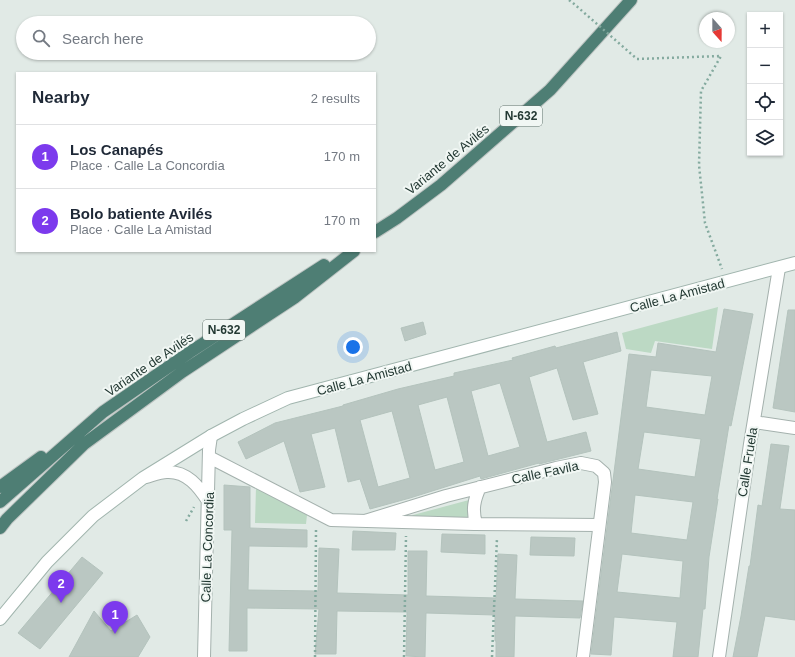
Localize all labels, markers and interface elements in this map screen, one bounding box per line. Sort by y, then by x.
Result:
north arrow [699,12,735,48]
map controls [747,12,783,156]
button: + [747,12,783,48]
search box [16,16,376,60]
icon: search [30,27,52,49]
text: Search here [62,30,144,47]
button: − [747,48,783,84]
button: locate [747,84,783,120]
text: Nearby [32,88,90,107]
text: 2 results [311,91,360,106]
road number: N-632 [500,106,542,126]
button: layers [747,120,783,156]
street label: Variante de Avilés [403,121,492,198]
text: Los Canapés [70,141,163,158]
text: 1 [41,149,49,164]
text: 170 m [324,149,360,164]
text: Place · Calle La Concordia [70,158,225,173]
text: Bolo batiente Avilés [70,205,212,222]
text: 2 [41,213,49,228]
text: 170 m [324,213,360,228]
text: Place · Calle La Amistad [70,222,212,237]
street label: Calle La Amistad [628,276,726,315]
road number: N-632 [203,320,245,340]
street label: Variante de Avilés [102,329,197,399]
your location [343,337,363,357]
street label: Calle La Amistad [315,359,413,398]
street label: Calle Fruela [735,426,761,498]
street label: Calle Favila [510,458,581,487]
street label: Calle La Concordia [198,491,217,603]
pin: 2 [48,570,74,603]
pin: 1 [102,601,128,634]

